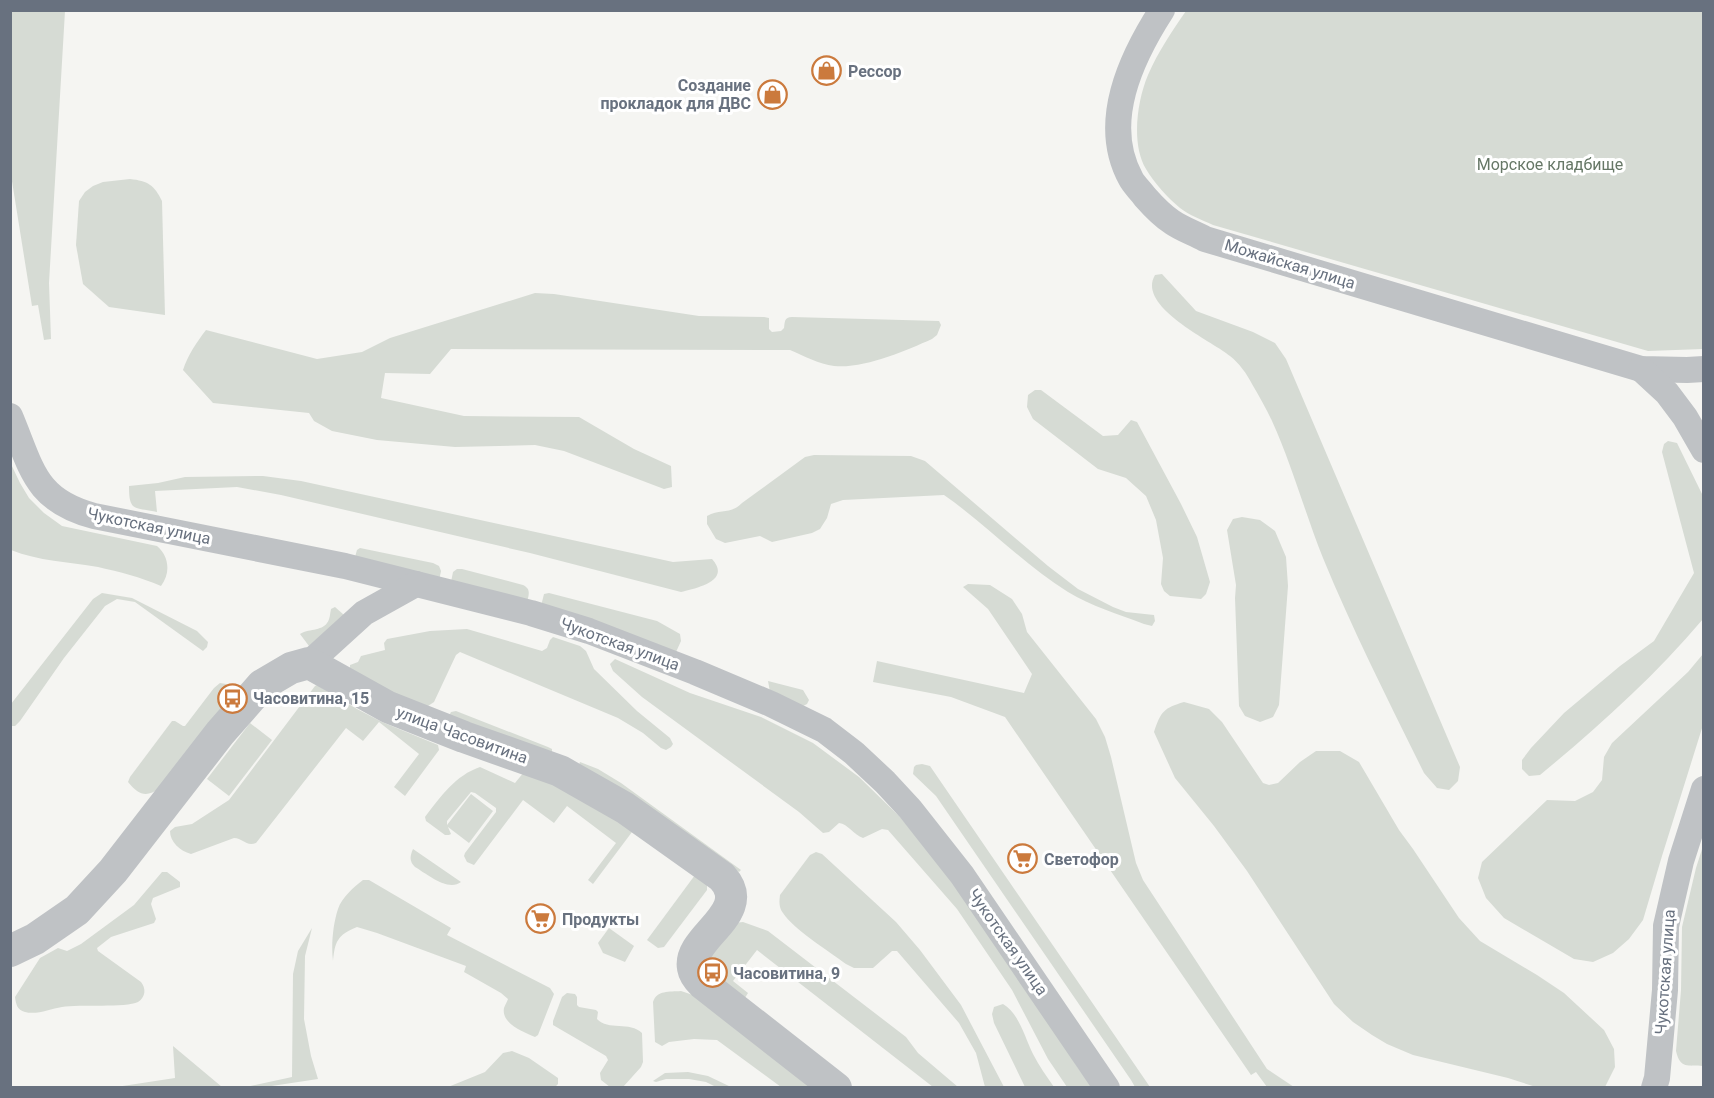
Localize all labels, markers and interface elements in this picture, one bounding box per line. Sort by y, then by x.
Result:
shop icon: Рессор [811,55,843,87]
place label: Рессор [848,62,902,81]
place label: Создание прокладок для ДВС [600,76,751,113]
shop icon: Создание прокладок для ДВС [756,78,788,110]
park label: Морское кладбище [1477,155,1623,174]
street label: Можайская улица [1222,235,1358,293]
street label: Чукотская улица [86,504,212,548]
street label: Чукотская улица [558,614,682,674]
bus stop icon: Часовитина, 15 [216,682,248,714]
place label: Часовитина, 15 [253,689,369,708]
street label: улица Часовитина [394,702,530,768]
supermarket icon: Светофор [1007,843,1039,875]
place label: Светофор [1044,850,1119,869]
street label: Чукотская улица [964,885,1052,999]
supermarket icon: Продукты [525,903,557,935]
street label: Чукотская улица [1651,909,1679,1035]
place label: Продукты [562,910,639,929]
bus stop icon: Часовитина, 9 [696,957,728,989]
place label: Часовитина, 9 [733,964,840,983]

